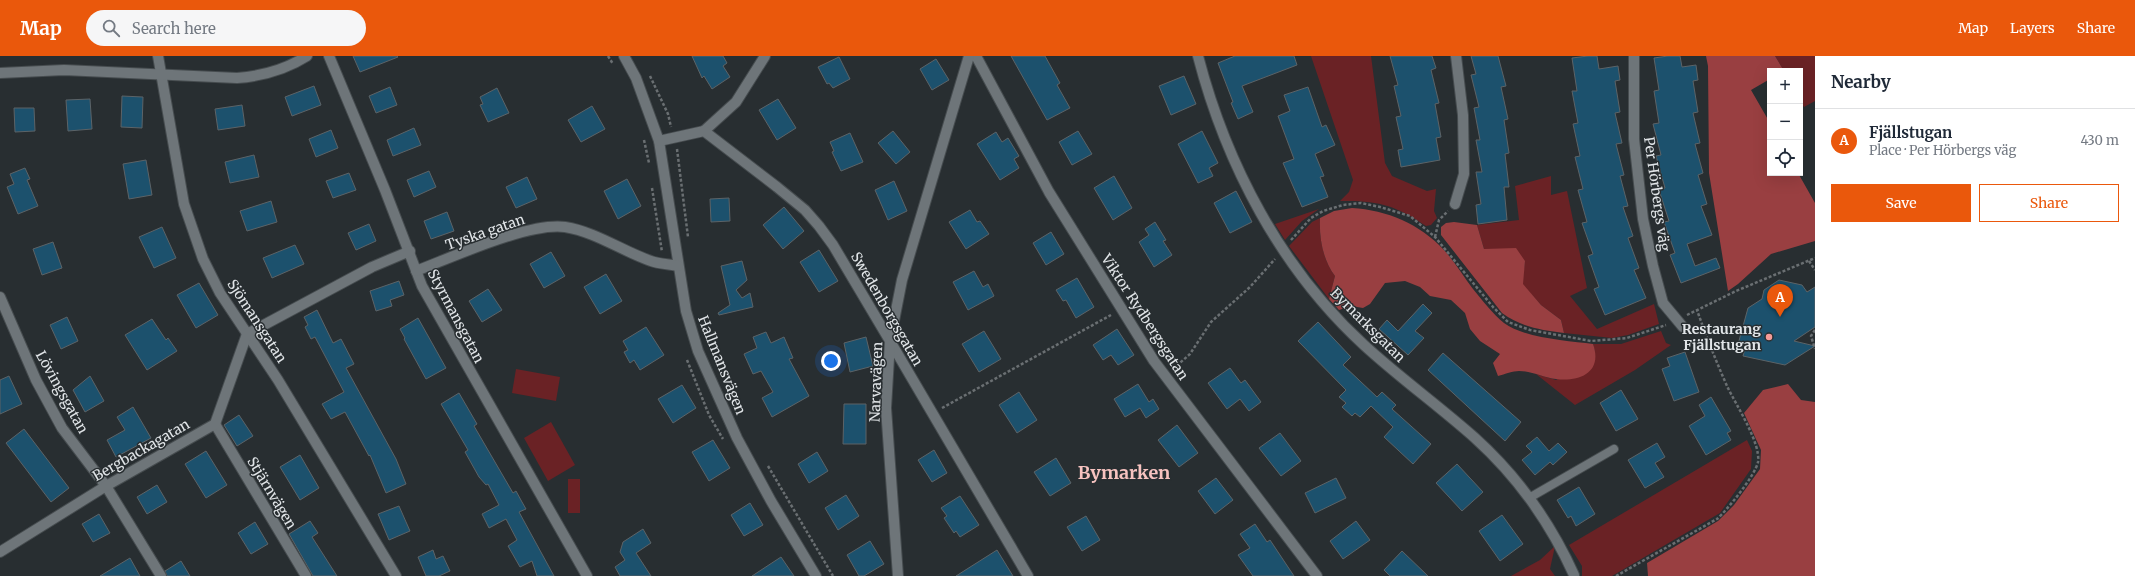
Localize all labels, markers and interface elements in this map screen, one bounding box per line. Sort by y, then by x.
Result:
search box [86,10,366,46]
text: Map [20,16,62,40]
icon: search [100,17,122,39]
text: Search here [132,19,216,38]
text: Map [1958,19,1988,37]
text: Layers [2010,19,2055,37]
text: Share [2077,19,2115,37]
map controls [1767,68,1803,176]
button: + [1767,68,1803,104]
text: Nearby [1831,71,1891,93]
button: − [1767,104,1803,140]
text: Fjällstugan [1869,123,1952,142]
text: A [1839,132,1849,149]
text: 430 m [2080,132,2119,149]
street label: Per Hörbergs väg [1640,136,1674,253]
button: locate [1767,140,1803,176]
text: Place · Per Hörbergs väg [1869,142,2016,159]
button: Save [1831,184,1971,222]
button: Share [1979,184,2119,222]
street label: Tyska gatan [443,210,527,254]
street label: Swedenborgsgatan [847,249,927,369]
street label: Viktor Rydbergsgatan [1097,250,1192,383]
street label: Styrmansgatan [424,266,488,366]
street label: Sjömansgatan [223,276,291,366]
street label: Bymarksgatan [1327,284,1409,366]
pin: A [1767,284,1793,317]
street label: Hallmansvägen [694,313,750,417]
place label: Restaurang Fjällstugan [1682,320,1761,354]
marker: Restaurang Fjällstugan [1764,332,1774,342]
street label: Narvavägen [866,342,886,422]
street label: Lövingsgatan [32,347,92,437]
your location [821,351,841,371]
street label: Bergbackagatan [89,415,193,485]
street label: Stjärnvägen [243,454,301,532]
district label: Bymarken [1078,461,1170,484]

